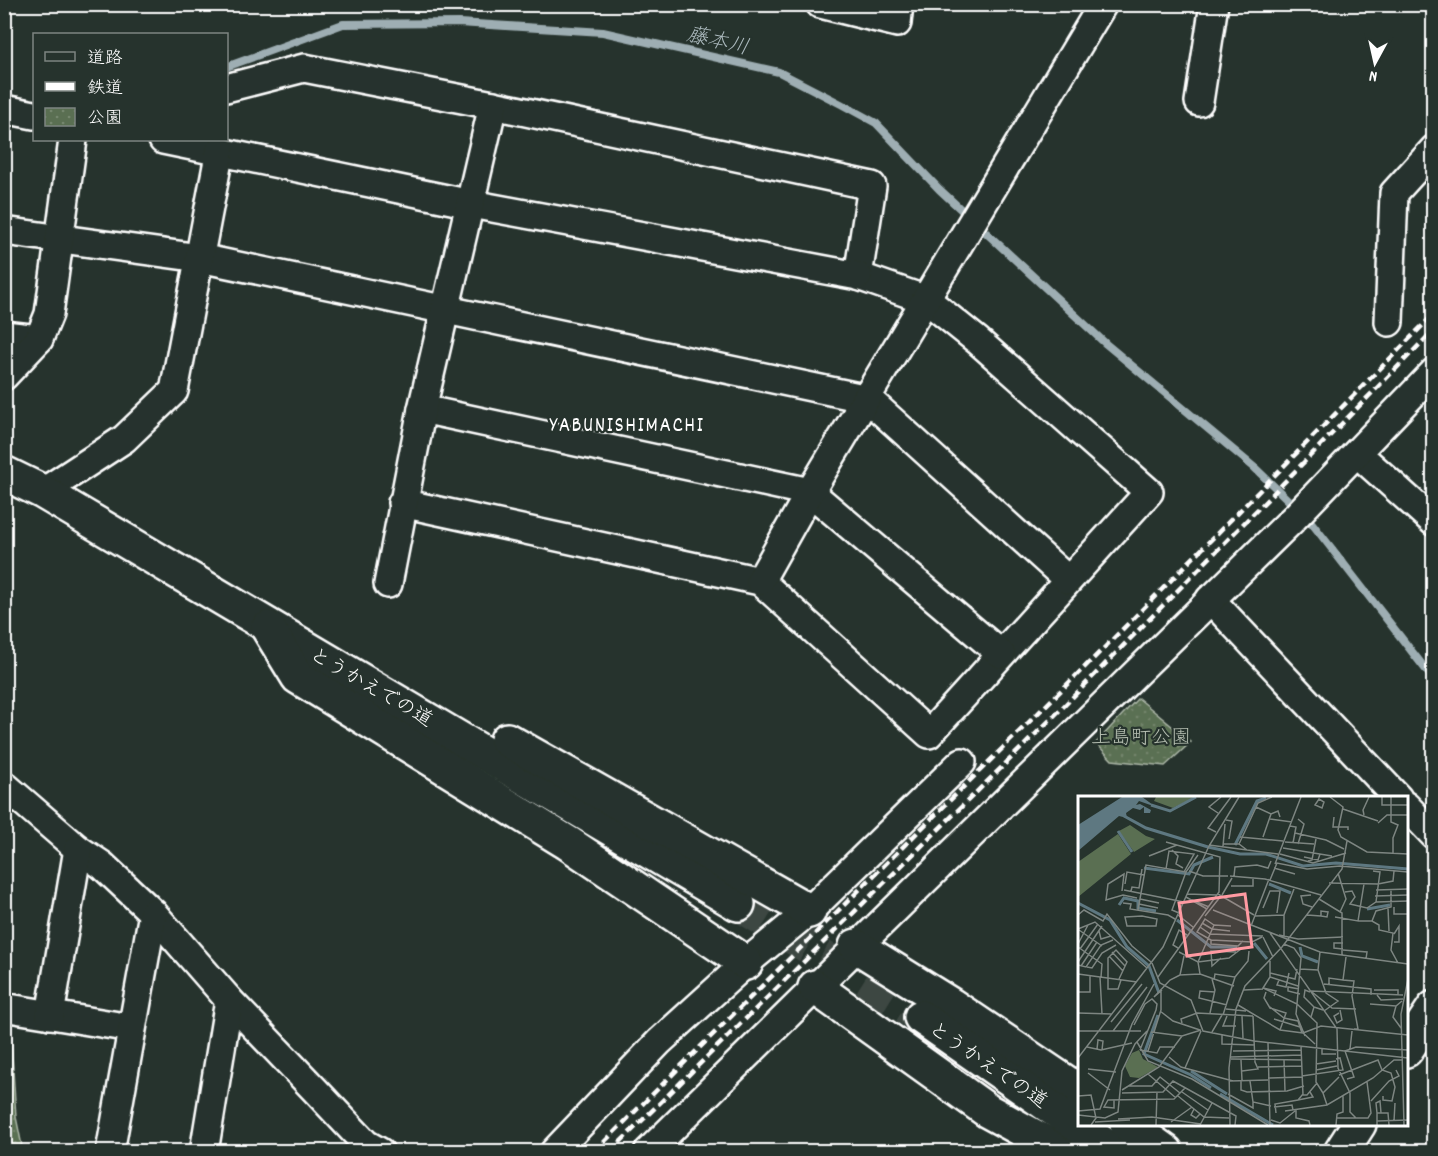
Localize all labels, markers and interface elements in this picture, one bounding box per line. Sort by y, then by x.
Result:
water label: 藤本川 [683,21,751,65]
legend [33,33,228,141]
north arrow [1345,33,1405,93]
text: 道路 [87,47,123,72]
text: N [1368,63,1379,87]
text: 鉄道 [87,77,123,102]
text: 公園 [87,107,123,132]
district label: YABUNISHIMACHI [549,412,705,442]
street label: とうかえでの道 [304,642,437,735]
park label: 上島町公園 [1091,725,1191,753]
inset map [1078,796,1408,1126]
street label: とうかえでの道 [922,1016,1053,1117]

